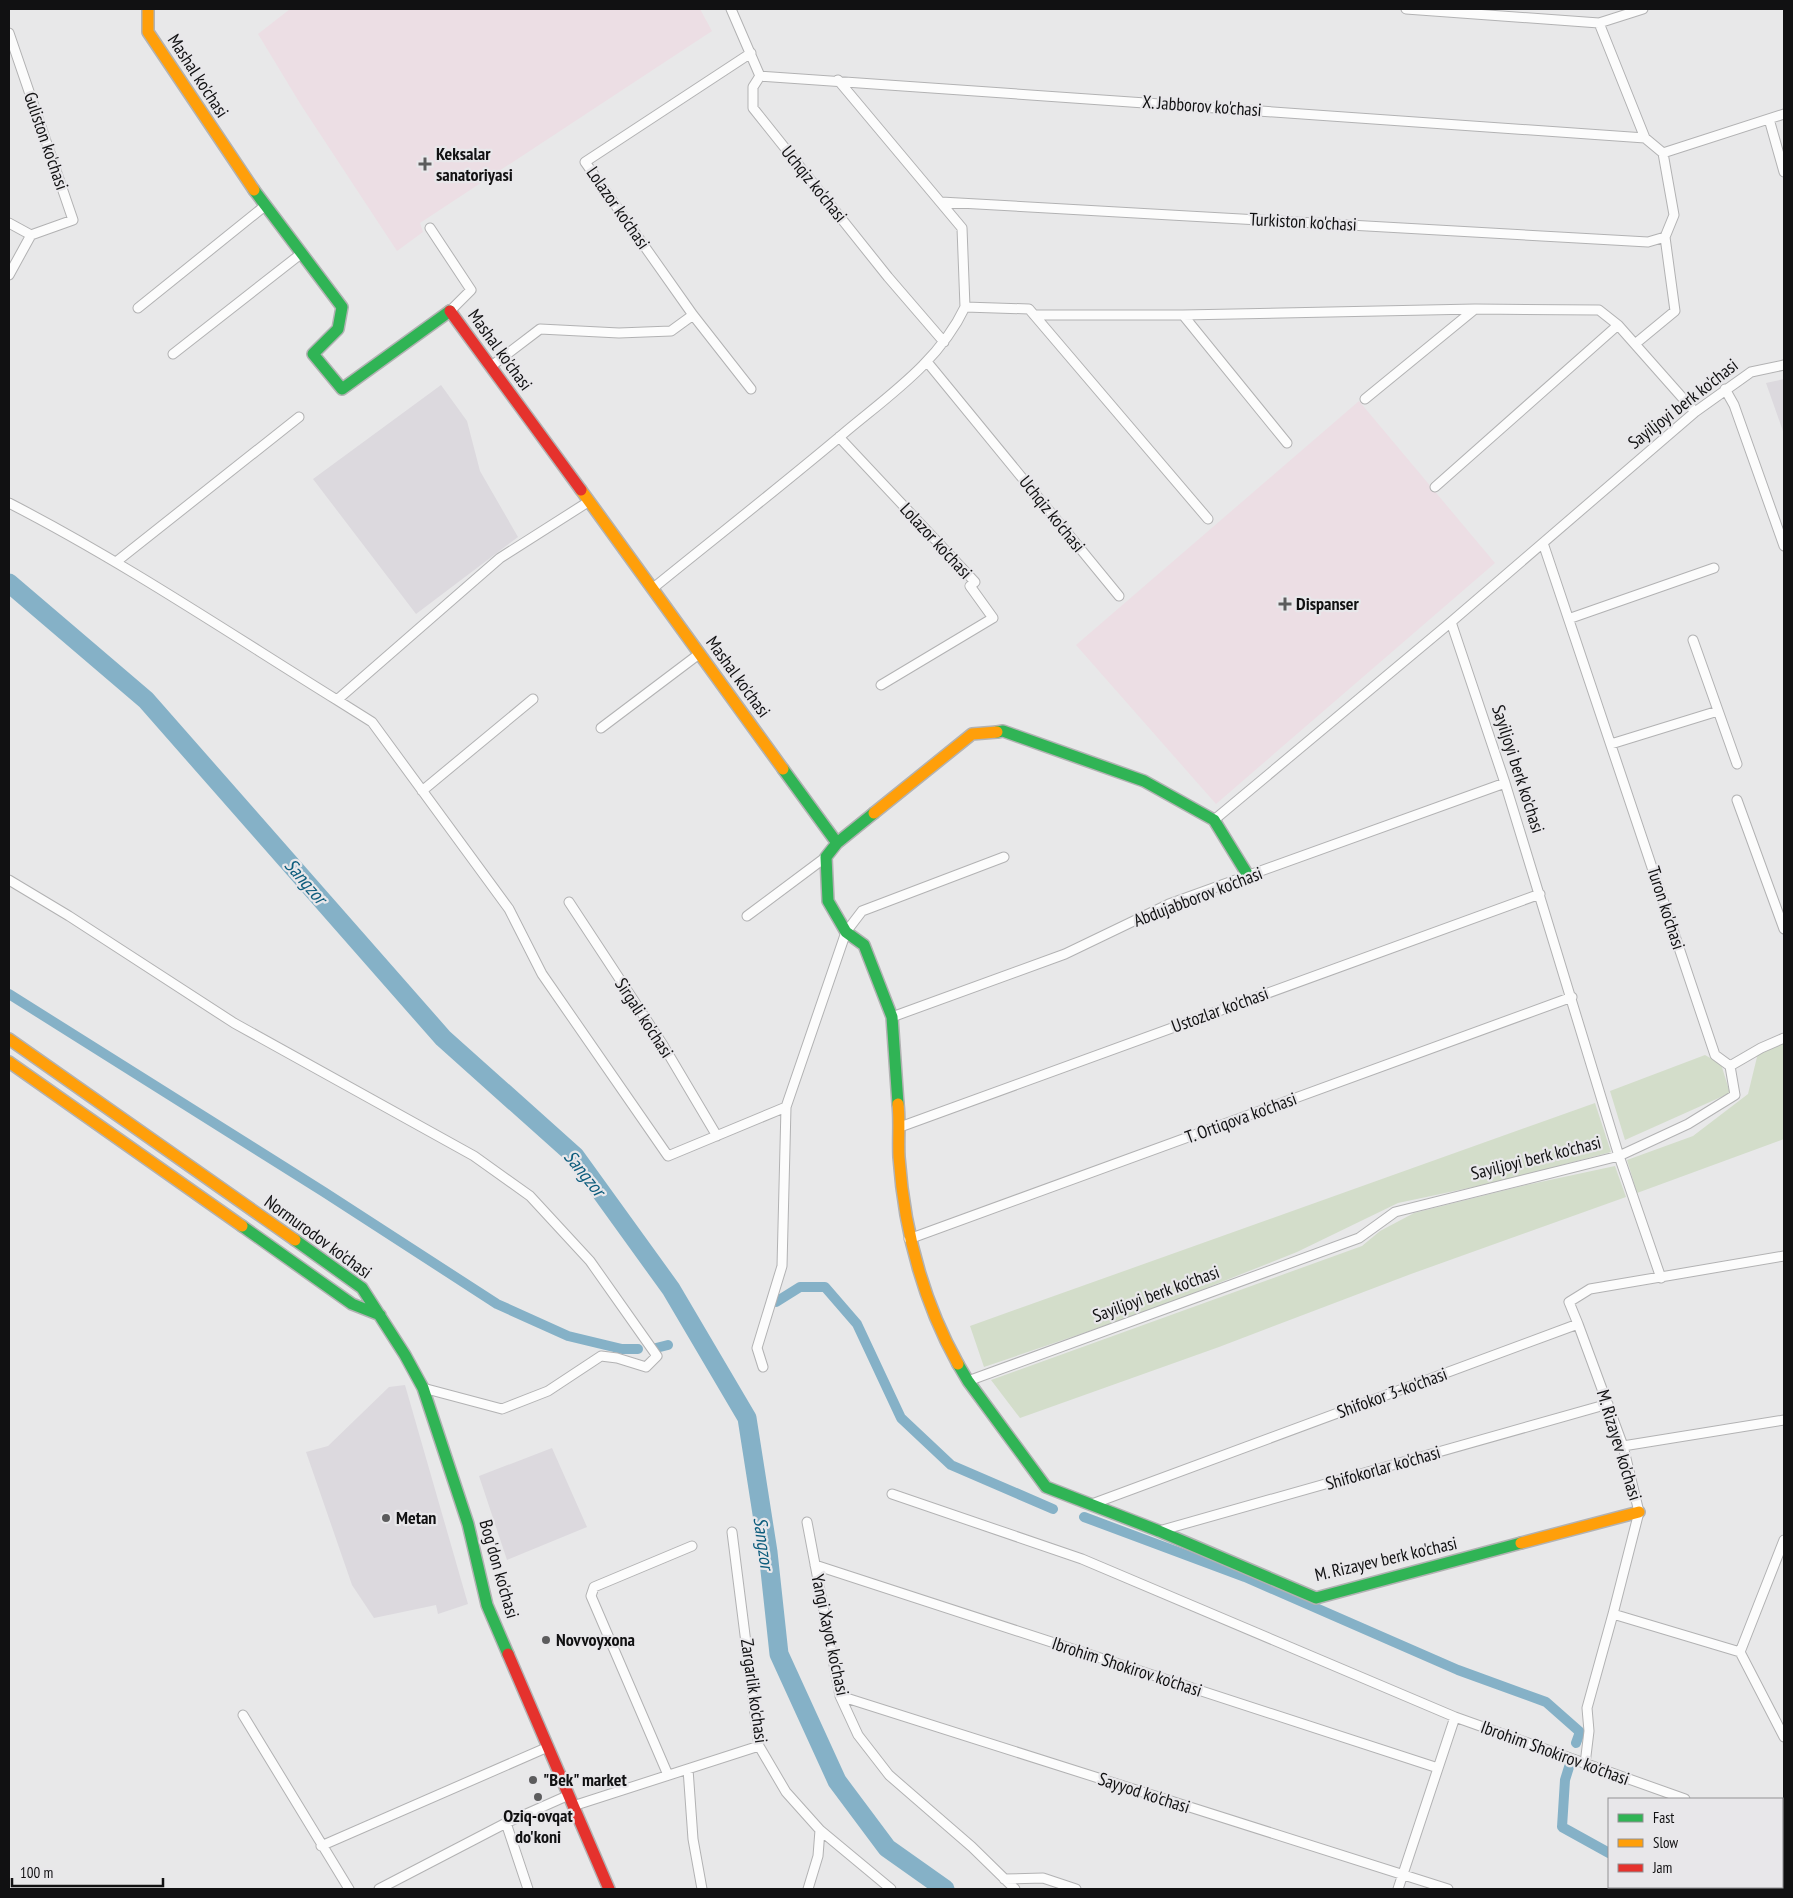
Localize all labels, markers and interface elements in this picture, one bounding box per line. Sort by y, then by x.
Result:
street label: Mashal ko'chasi [163,30,234,122]
street label: Guliston ko'chasi [19,89,74,193]
street label: X. Jabborov ko'chasi [1142,90,1263,121]
street label: Uchqiz ko'chasi [776,141,852,227]
place label: Keksalar sanatoriyasi [436,142,513,186]
marker: Keksalar sanatoriyasi [418,157,432,171]
street label: Lolazor ko'chasi [582,162,655,254]
street label: Turkiston ko'chasi [1249,207,1357,236]
street label: Mashal ko'chasi [463,305,538,395]
street label: Sayiljoyi berk ko'chasi [1623,354,1742,454]
street label: Uchqiz ko'chasi [1014,471,1090,557]
street label: Lolazor ko'chasi [895,498,977,583]
place label: Dispanser [1296,592,1360,615]
marker: Dispanser [1278,597,1292,611]
street label: Mashal ko'chasi [701,632,776,722]
street label: Sayiljoyi berk ko'chasi [1487,702,1550,836]
water label: Sangzor [280,853,334,911]
street label: Abdujabborov ko'chasi [1130,861,1266,932]
street label: Turon ko'chasi [1642,863,1691,952]
street label: Sirgali ko'chasi [610,974,679,1062]
street label: Ustozlar ko'chasi [1168,981,1271,1038]
street label: T. Ortiqova ko'chasi [1182,1087,1300,1148]
street label: Sayiljoyi berk ko'chasi [1468,1130,1603,1185]
water label: Sangzor [559,1145,613,1203]
street label: Normurodov ko'chasi [260,1190,377,1283]
street label: Sayiljoyi berk ko'chasi [1089,1260,1222,1327]
street label: Shifokor 3-ko'chasi [1334,1362,1450,1423]
street label: M. Rizayev ko'chasi [1592,1387,1647,1503]
street label: Shifokorlar ko'chasi [1323,1440,1443,1495]
place label: Metan [396,1506,436,1529]
marker: Metan [380,1512,392,1524]
water label: Sangzor [748,1515,780,1573]
street label: Bog'don ko'chasi [474,1517,525,1621]
street label: M. Rizayev berk ko'chasi [1313,1531,1459,1586]
street label: Yangi Xayot ko'chasi [806,1572,855,1698]
place label: Novvoyxona [556,1628,635,1651]
street label: Ibrohim Shokirov ko'chasi [1049,1631,1205,1702]
marker: Novvoyxona [540,1634,552,1646]
street label: Zargarlik ko'chasi [736,1637,773,1745]
street label: Ibrohim Shokirov ko'chasi [1478,1715,1633,1790]
street label: Sayyod ko'chasi [1095,1767,1193,1818]
place label: "Bek" market [543,1768,627,1791]
marker: "Bek" market [527,1774,539,1786]
marker: Oziq-ovqat do'koni [532,1791,544,1803]
legend [1608,1798,1783,1888]
place label: Oziq-ovqat do'koni [503,1804,574,1848]
text: Fast [1653,1808,1674,1827]
text: Slow [1653,1833,1678,1852]
scale bar [12,1856,164,1888]
text: Jam [1652,1858,1672,1877]
text: 100 m [20,1863,53,1882]

